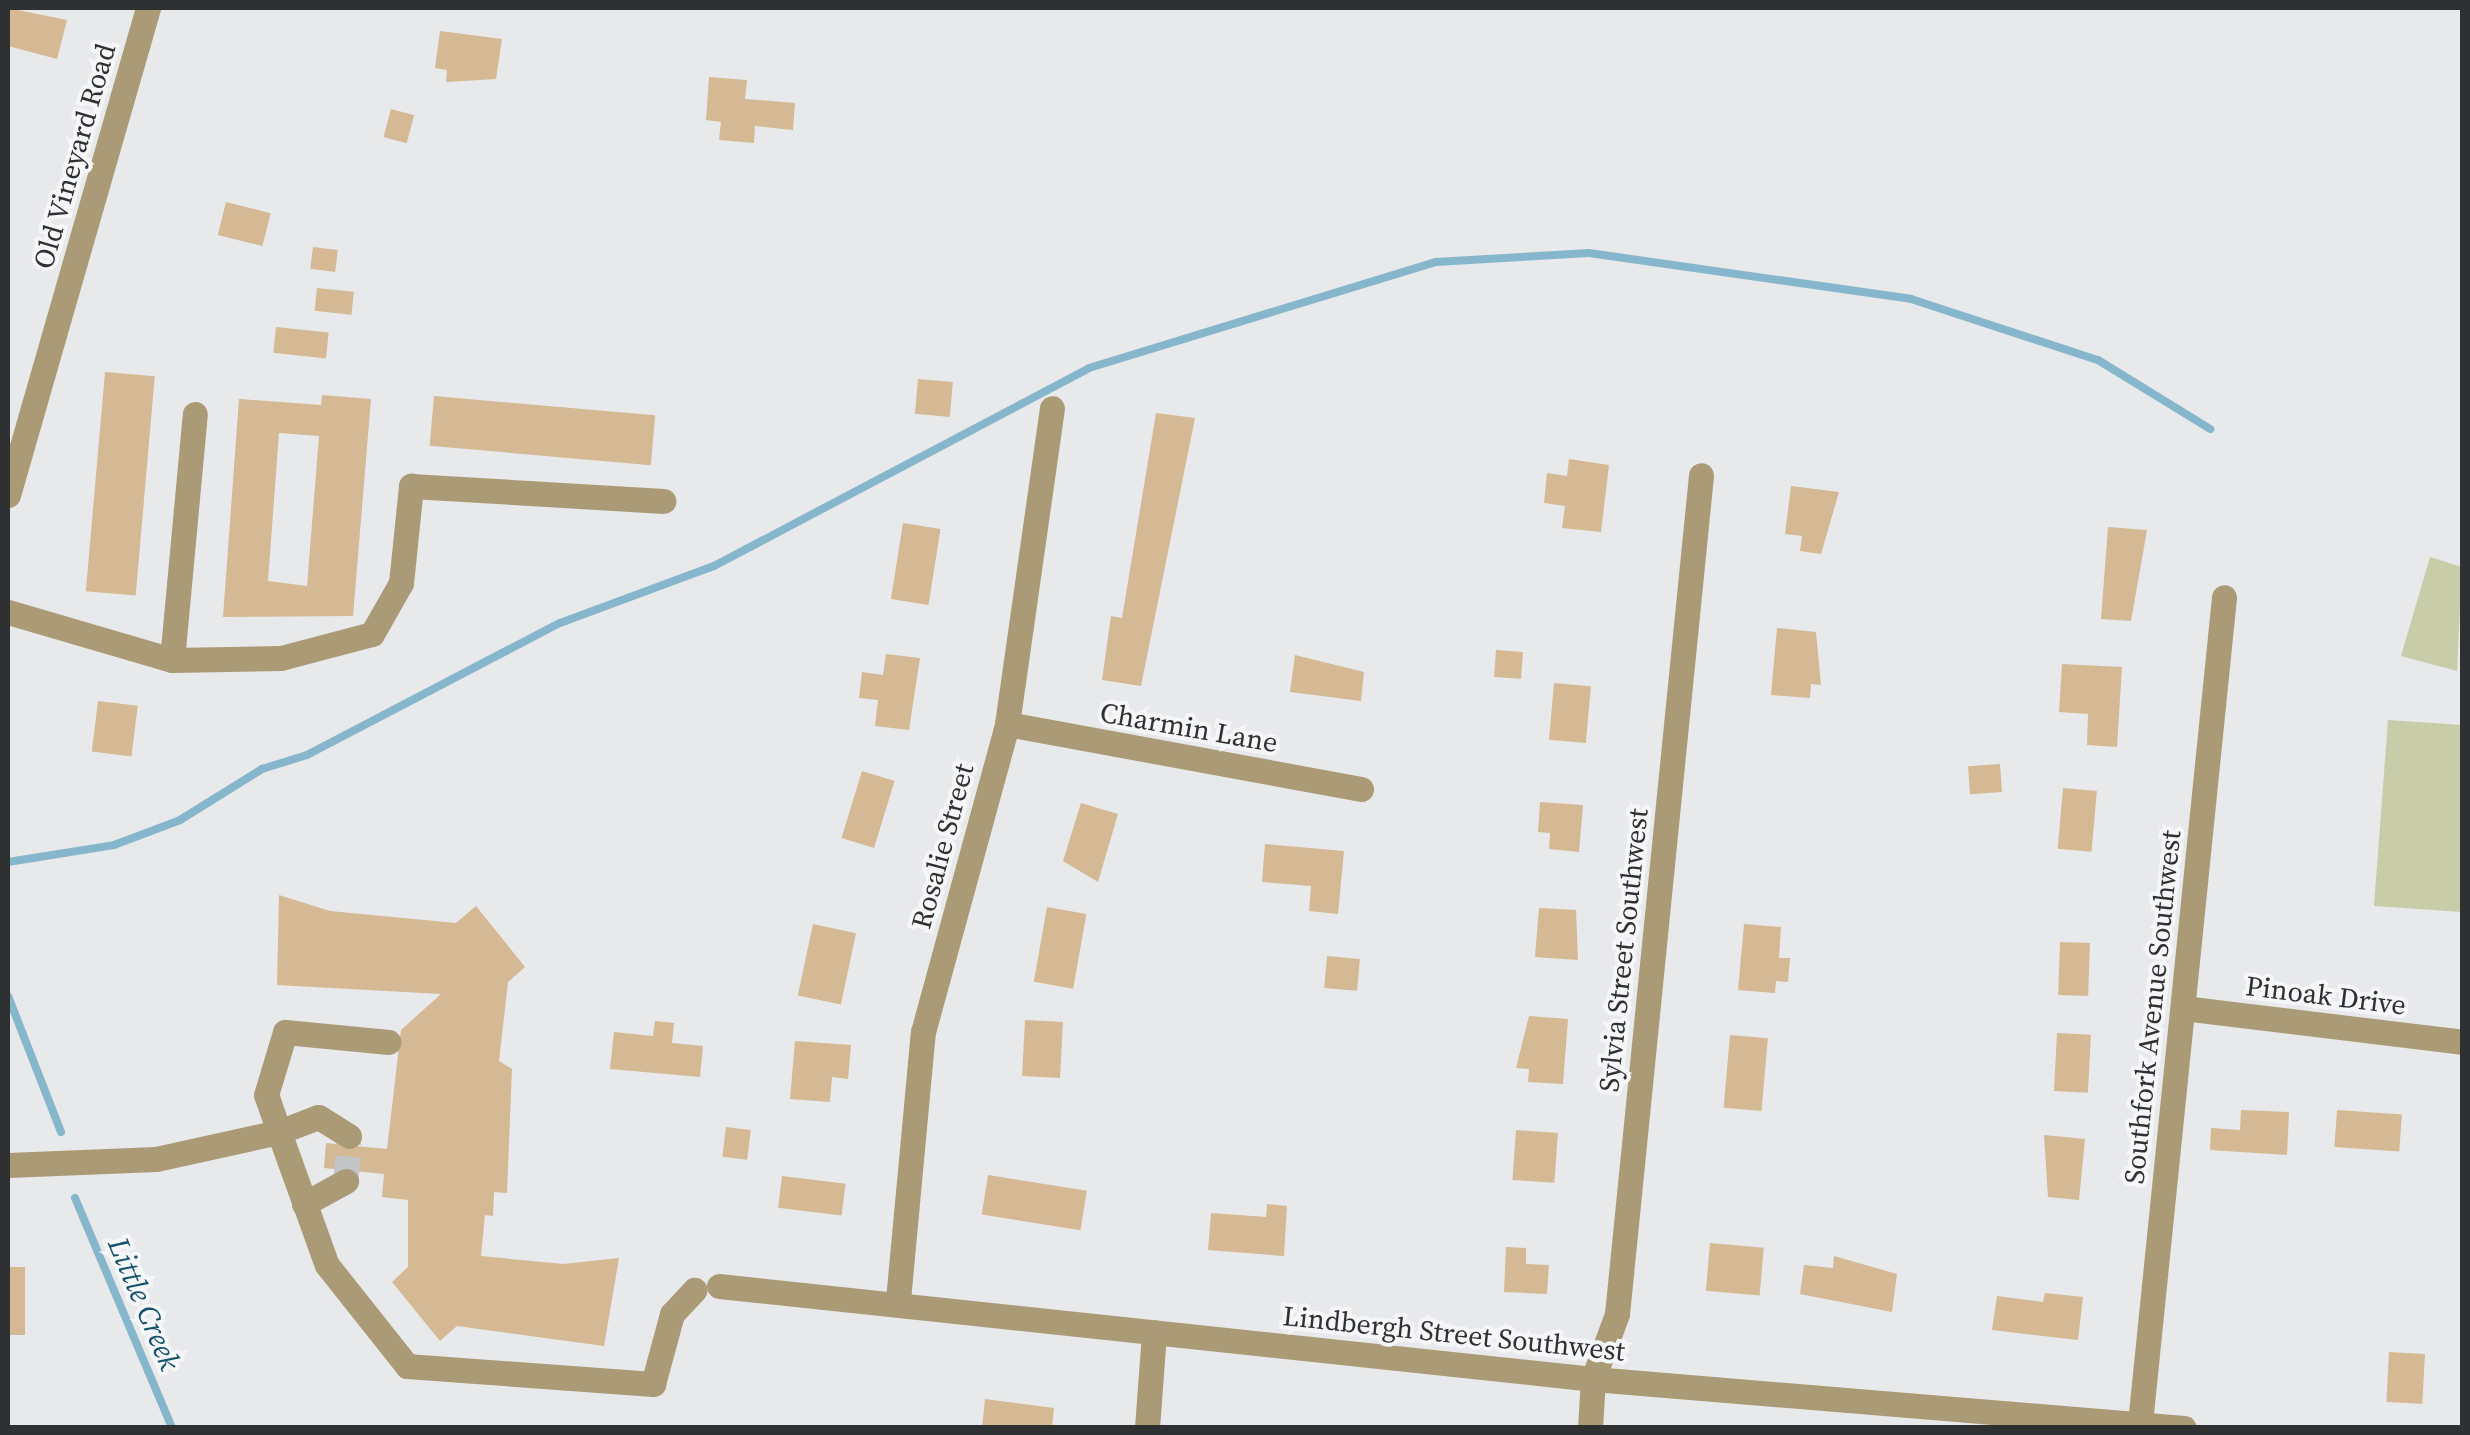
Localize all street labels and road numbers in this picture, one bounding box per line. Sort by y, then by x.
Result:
street label: Old Vineyard Road [26,39,122,273]
street label: Charmin Lane [1098,695,1280,759]
street label: Rosalie Street [904,760,980,932]
street label: Sylvia Street Southwest [1591,807,1655,1093]
street label: Southfork Avenue Southwest [2117,828,2187,1186]
street label: Pinoak Drive [2244,969,2408,1021]
street label: Lindbergh Street Southwest [1281,1298,1627,1368]

